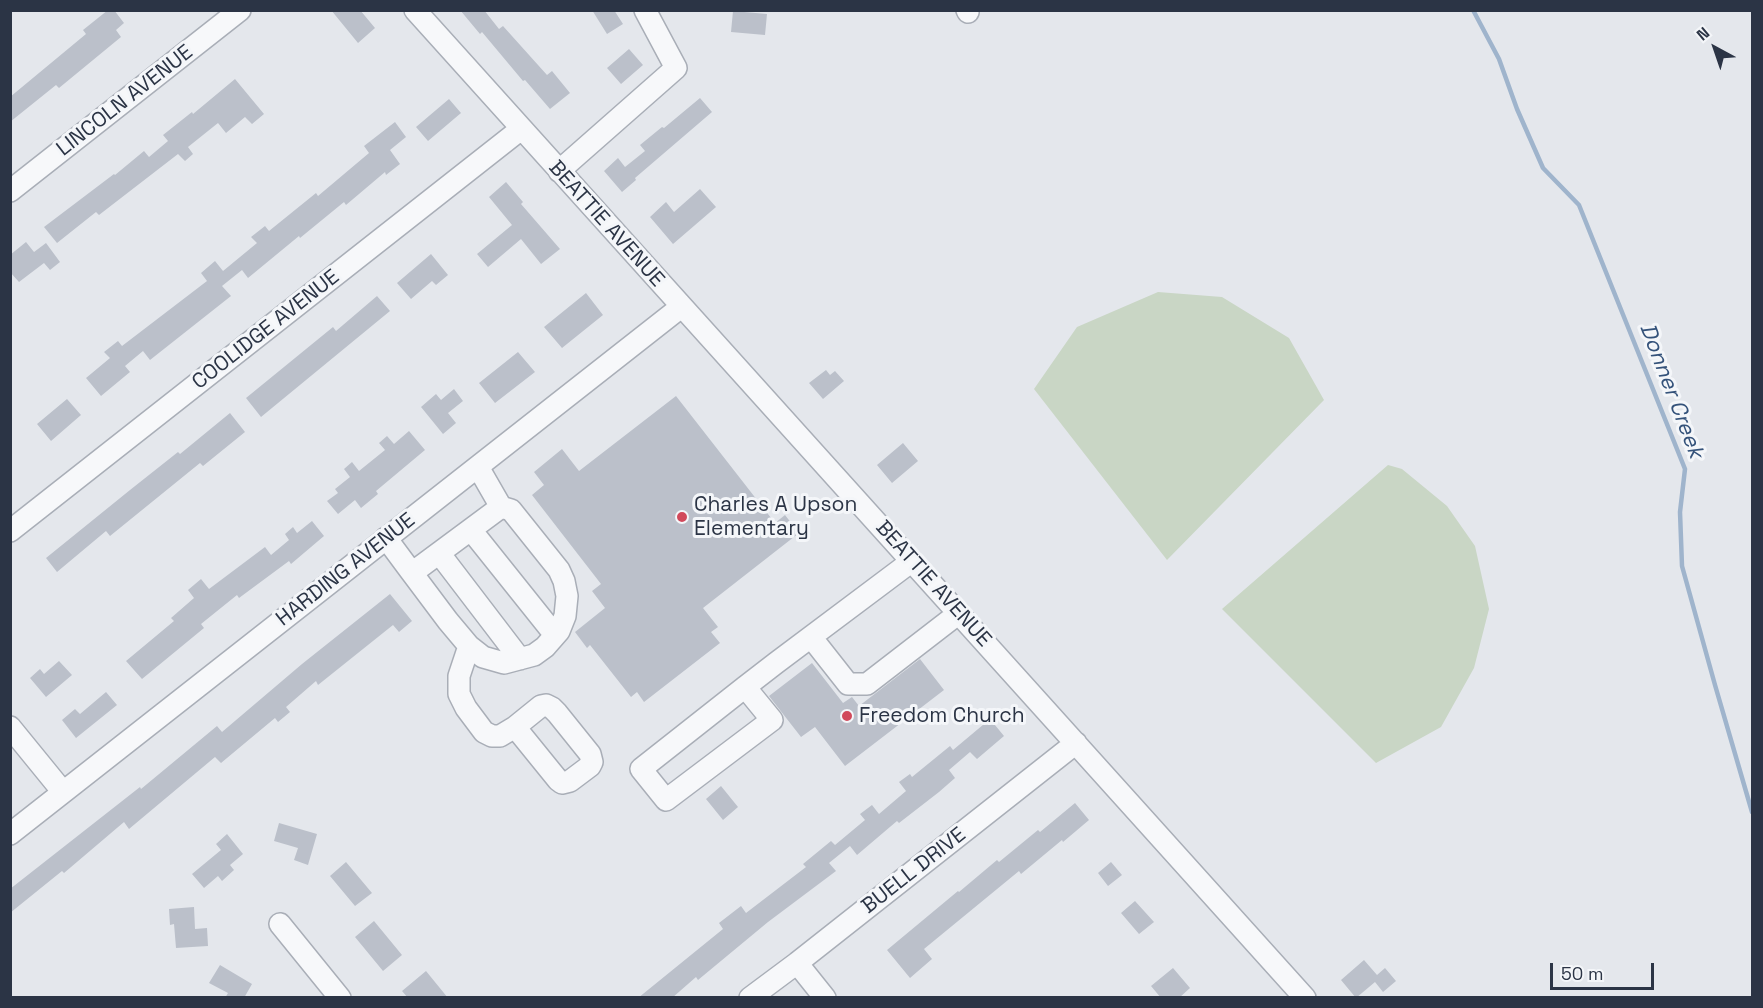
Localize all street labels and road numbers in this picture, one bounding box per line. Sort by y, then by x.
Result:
street label: LINCOLN AVENUE [52,40,198,162]
street label: BEATTIE AVENUE [543,156,669,292]
street label: COOLIDGE AVENUE [187,265,345,395]
street label: HARDING AVENUE [272,508,420,632]
street label: BEATTIE AVENUE [870,516,996,652]
street label: BUELL DRIVE [857,823,971,919]

